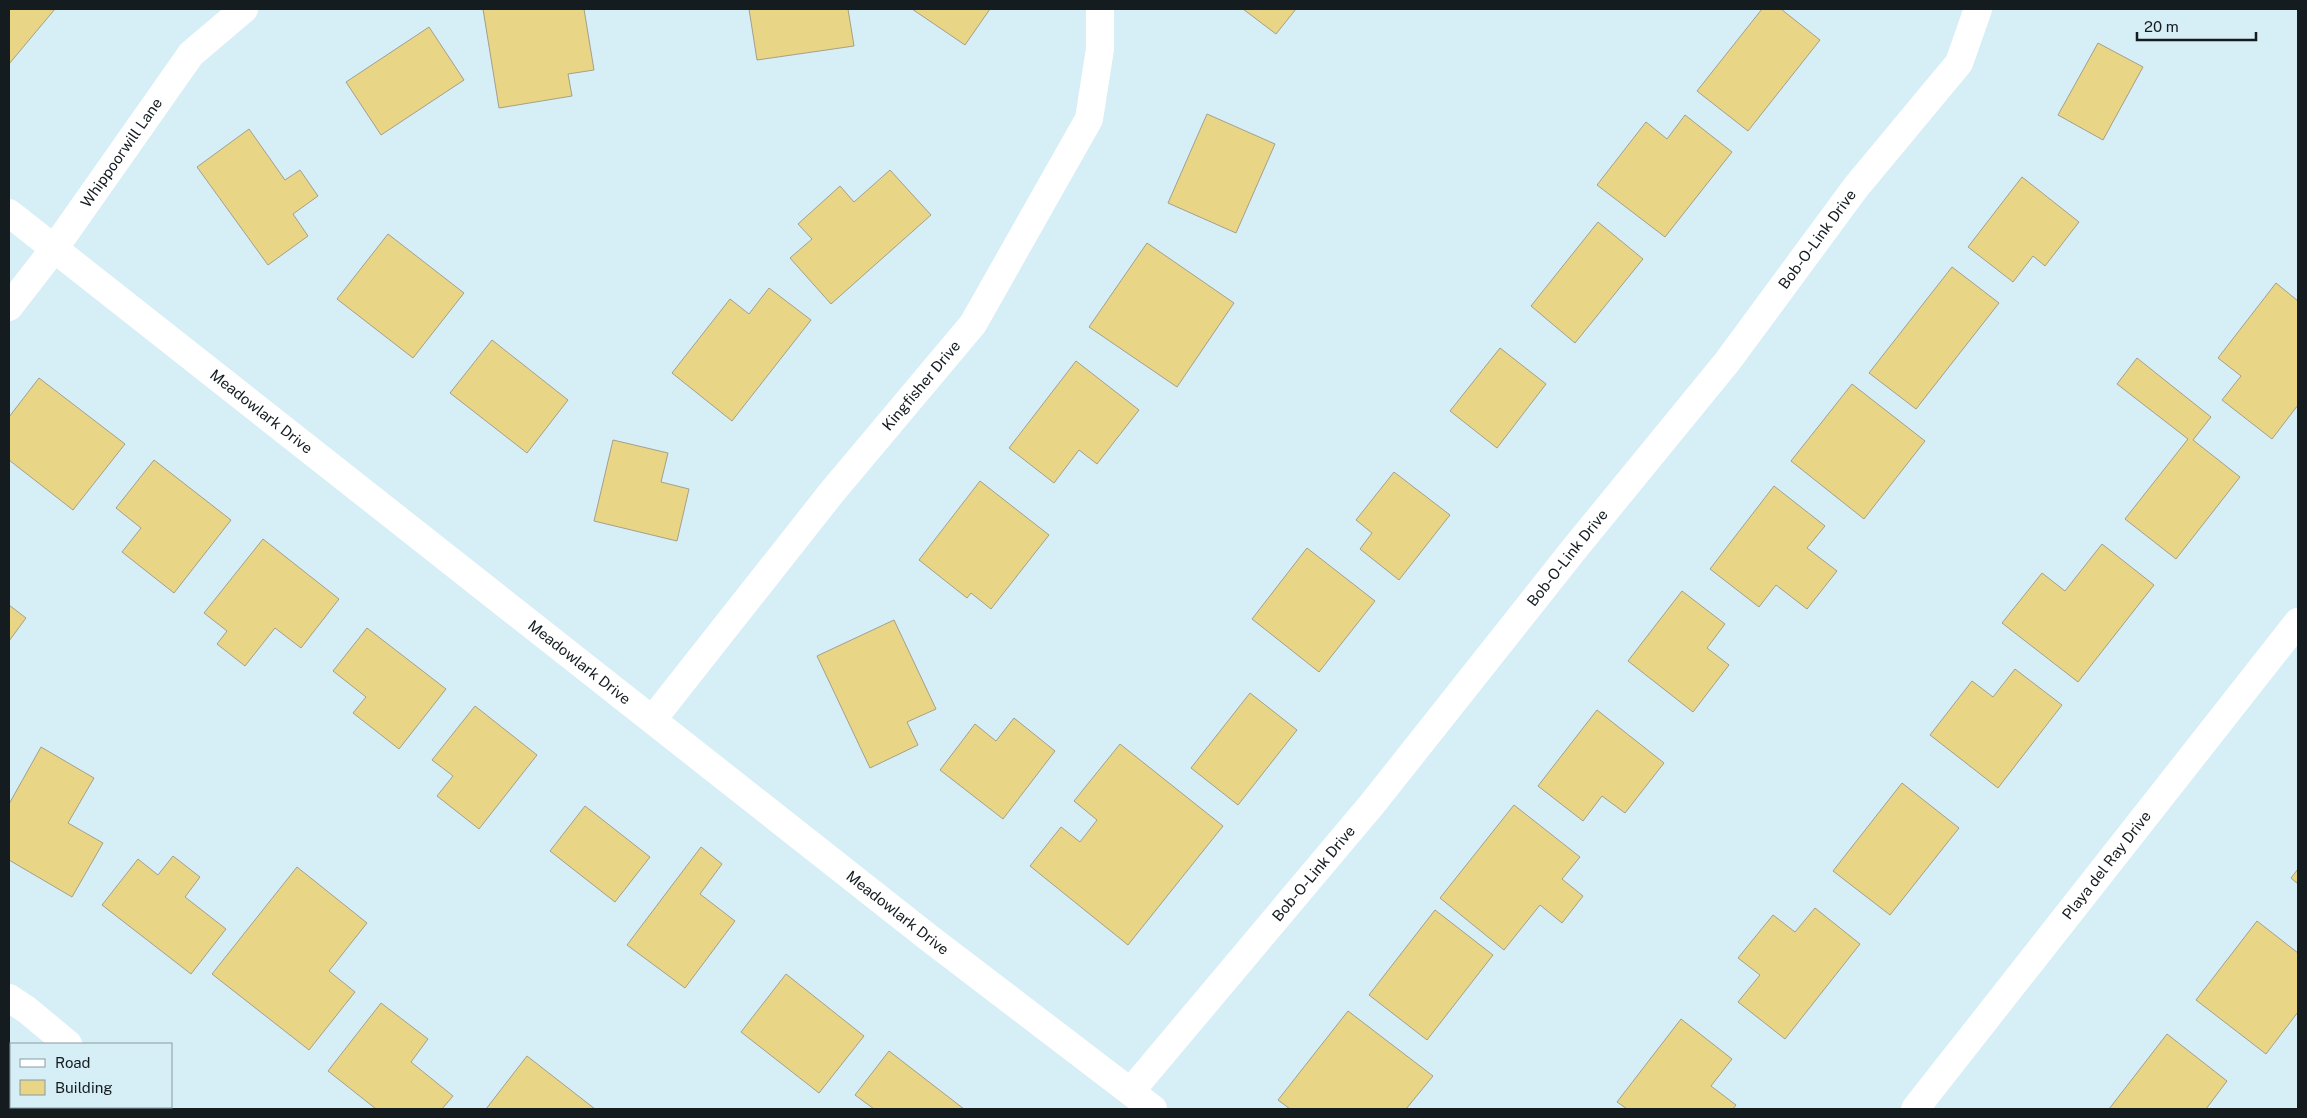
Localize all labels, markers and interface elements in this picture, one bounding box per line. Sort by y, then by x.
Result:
scale bar [2137,10,2256,42]
text: 20 m [2144,18,2179,35]
street label: Whippoorwill Lane [77,95,165,210]
street label: Bob-O-Link Drive [1775,186,1859,292]
street label: Kingfisher Drive [878,337,963,434]
street label: Meadowlark Drive [207,366,316,457]
street label: Bob-O-Link Drive [1523,506,1611,609]
street label: Meadowlark Drive [525,616,634,708]
street label: Playa del Ray Drive [2058,808,2154,923]
street label: Bob-O-Link Drive [1268,822,1358,924]
street label: Meadowlark Drive [843,867,952,958]
legend [10,1043,172,1108]
text: Road [55,1054,91,1071]
text: Building [55,1079,113,1096]

